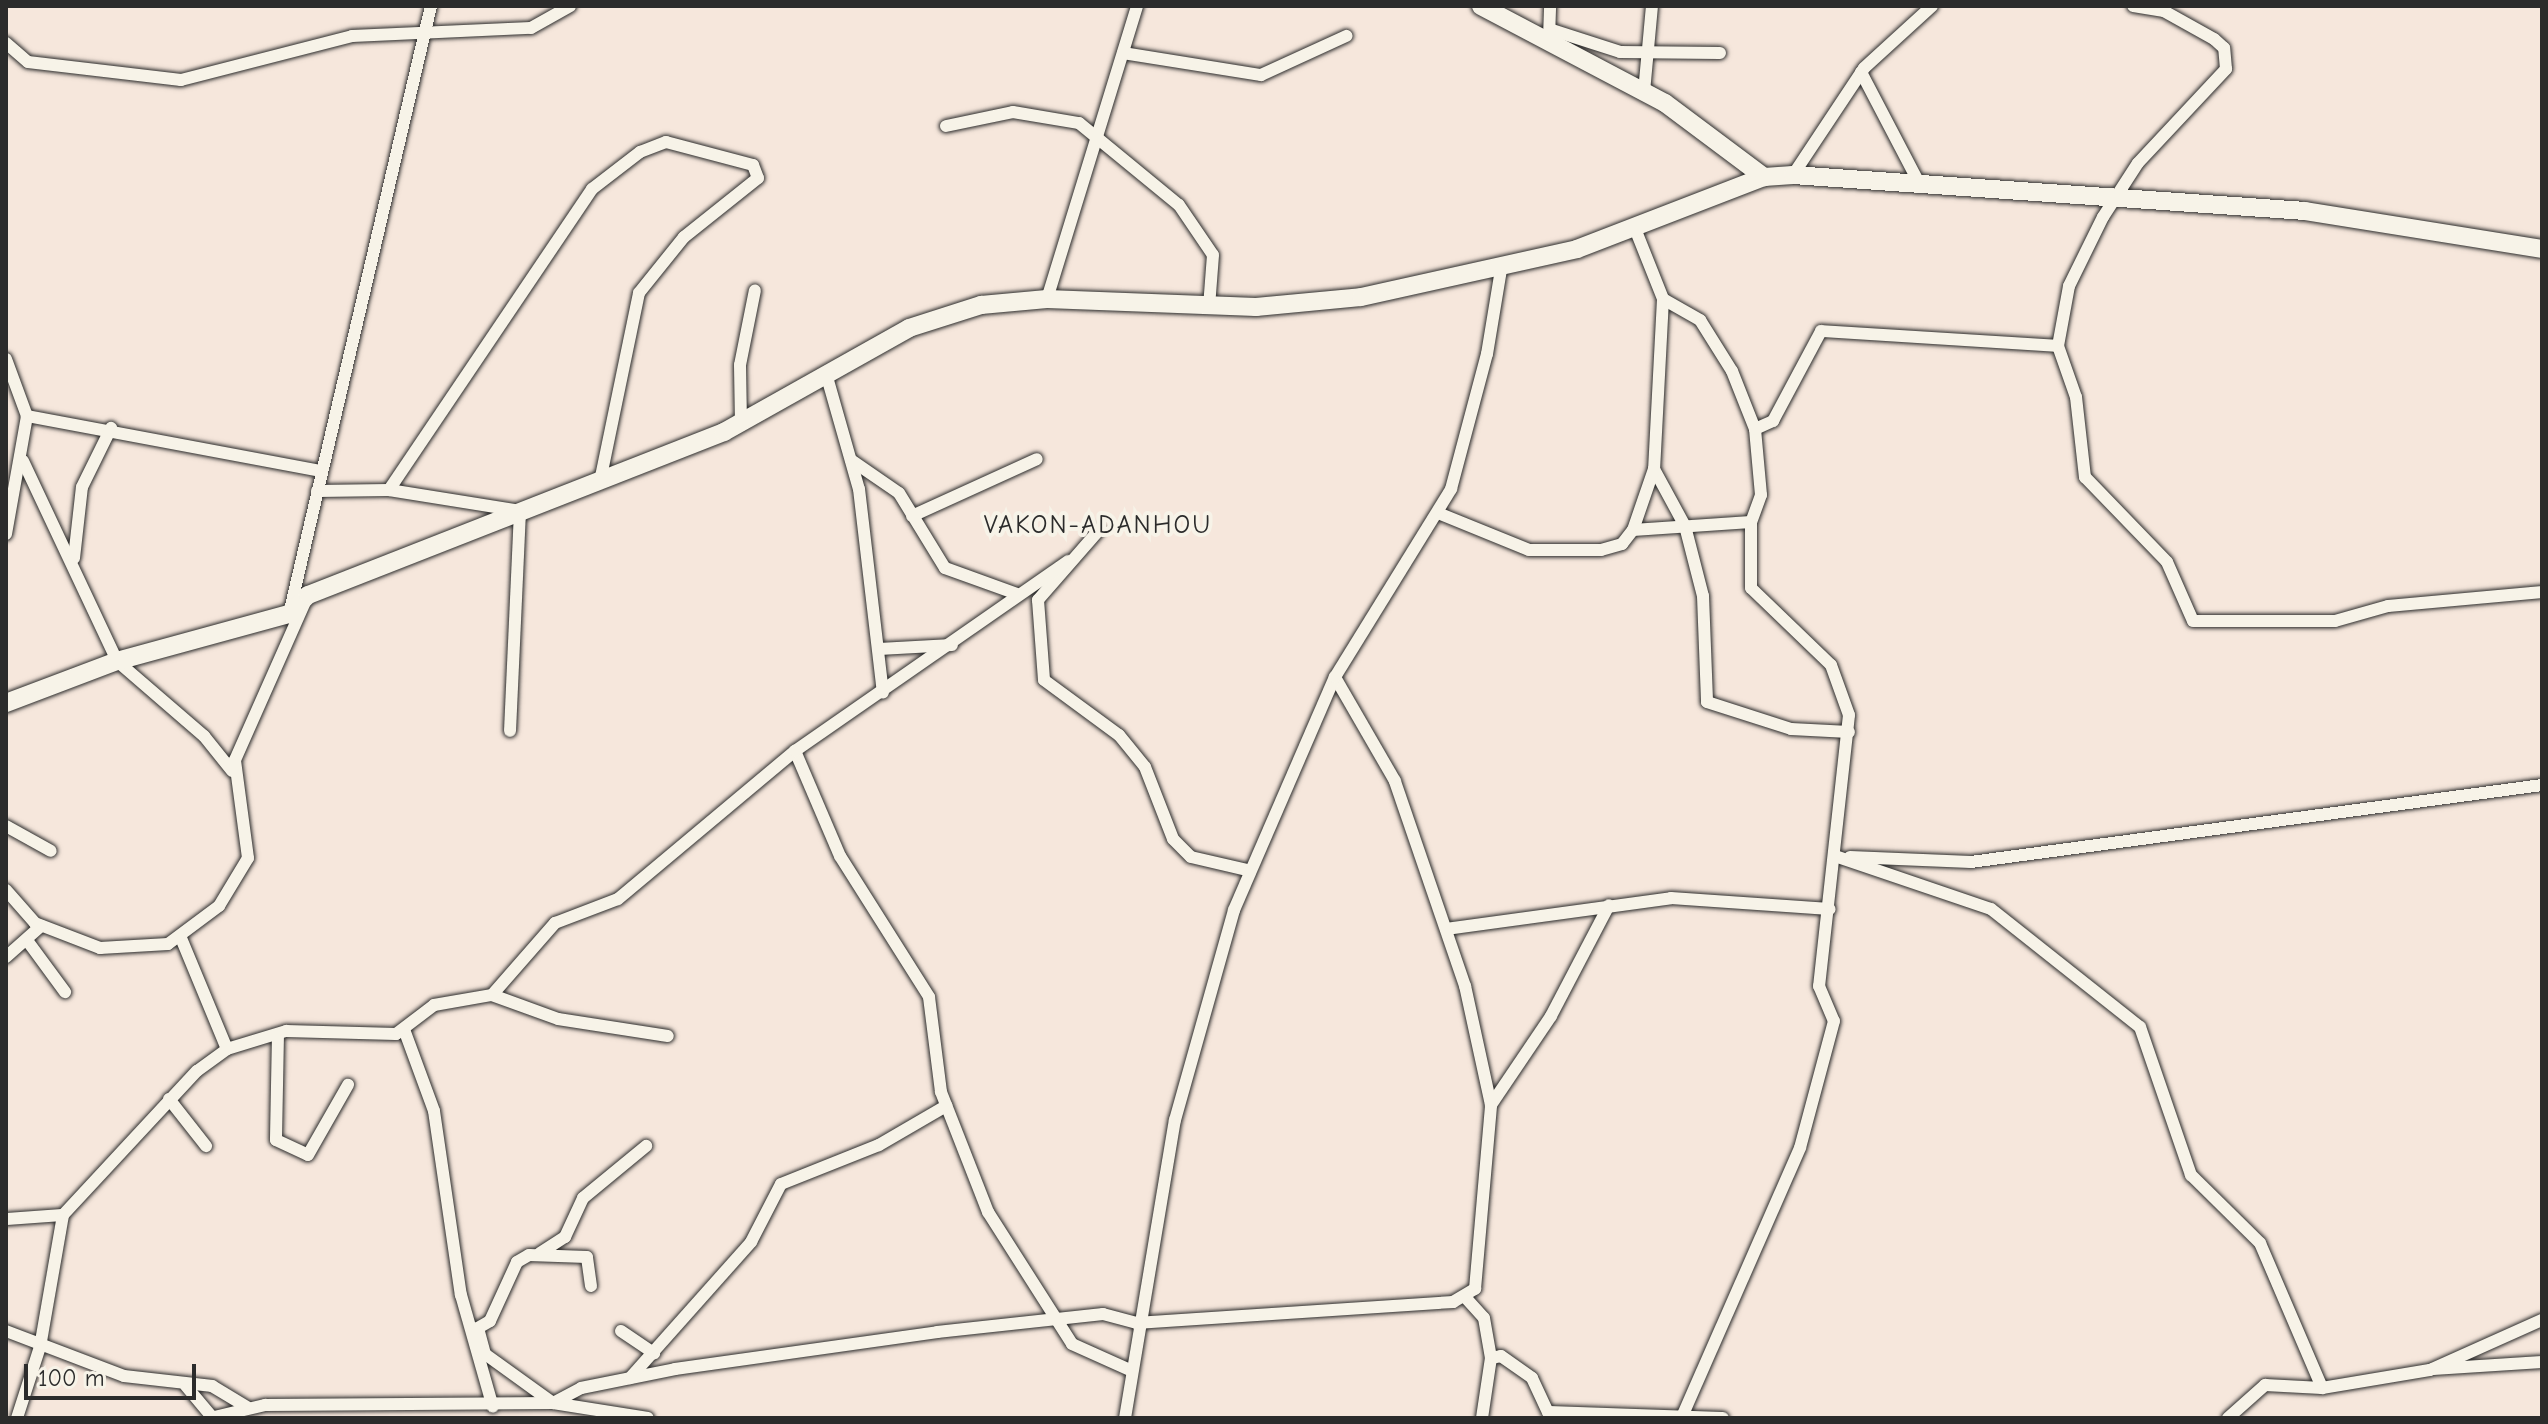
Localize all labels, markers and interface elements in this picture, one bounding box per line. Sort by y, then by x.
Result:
district label: VAKON-ADANHOU [984,510,1212,542]
scale bar [28,1348,200,1398]
text: 100 m [38,1364,105,1392]

